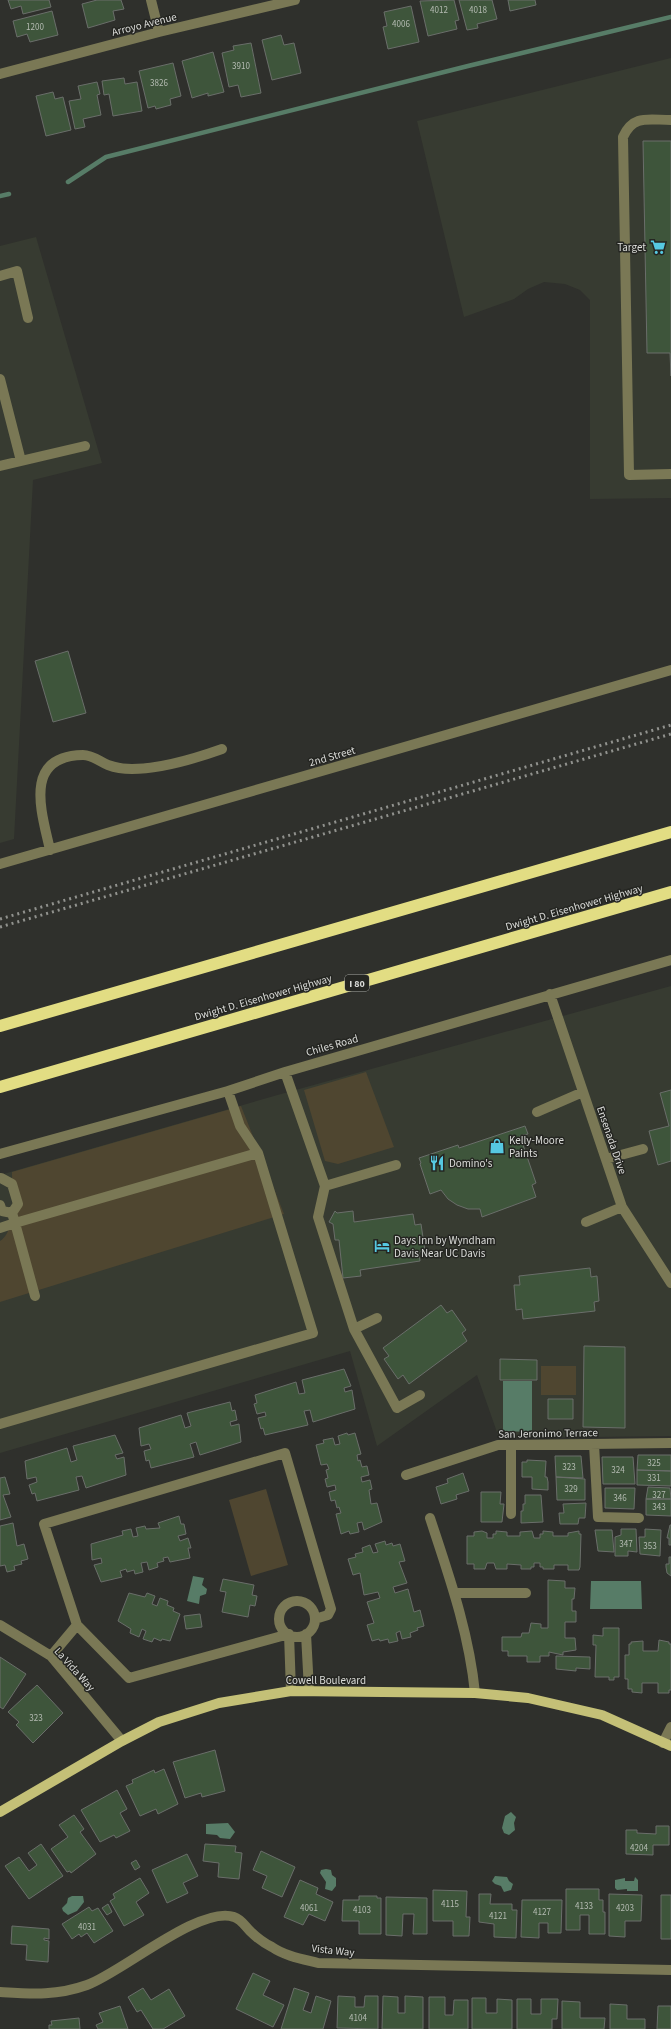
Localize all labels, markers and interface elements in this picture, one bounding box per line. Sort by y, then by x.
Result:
house number: 4012 [430,4,448,17]
house number: 4018 [469,4,487,17]
street label: Arroyo Avenue [110,9,179,40]
house number: 4006 [392,18,410,31]
house number: 1200 [26,21,44,34]
house number: 3910 [232,60,250,73]
house number: 3826 [150,77,168,90]
supermarket icon: Target [649,238,667,256]
place label: Target [617,240,646,255]
street label: 2nd Street [307,743,357,770]
street label: Dwight D. Eisenhower Highway [504,881,645,934]
street label: Dwight D. Eisenhower Highway [193,971,334,1024]
road number: I 80 [345,975,369,991]
street label: Chiles Road [304,1031,360,1060]
street label: Ensenada Drive [593,1104,630,1177]
place label: Kelly-Moore Paints [509,1133,565,1161]
shop icon: Kelly-Moore Paints [488,1137,506,1155]
restaurant icon: Domino's [428,1154,446,1172]
place label: Domino's [449,1156,493,1171]
place label: Days Inn by Wyndham Davis Near UC Davis [394,1233,495,1261]
hotel icon: Days Inn by Wyndham Davis Near UC Davis [373,1237,391,1255]
street label: San Jeronimo Terrace [498,1425,599,1442]
house number: 325 [647,1457,661,1470]
house number: 323 [562,1461,576,1474]
house number: 324 [611,1464,625,1477]
house number: 331 [647,1472,661,1485]
house number: 329 [564,1483,578,1496]
house number: 327 [652,1489,666,1502]
house number: 346 [613,1492,627,1505]
house number: 343 [652,1501,666,1514]
house number: 347 [619,1538,633,1551]
house number: 353 [643,1540,657,1553]
street label: La Vida Way [51,1644,98,1695]
street label: Cowell Boulevard [286,1673,366,1688]
house number: 323 [29,1712,43,1725]
house number: 4204 [630,1842,648,1855]
house number: 4115 [441,1898,459,1911]
house number: 4133 [575,1900,593,1913]
house number: 4061 [300,1902,318,1915]
house number: 4203 [616,1902,634,1915]
house number: 4103 [353,1904,371,1917]
house number: 4127 [533,1906,551,1919]
house number: 4121 [489,1910,507,1923]
house number: 4031 [78,1921,96,1934]
street label: Vista Way [311,1941,355,1960]
house number: 4104 [349,2012,367,2025]

